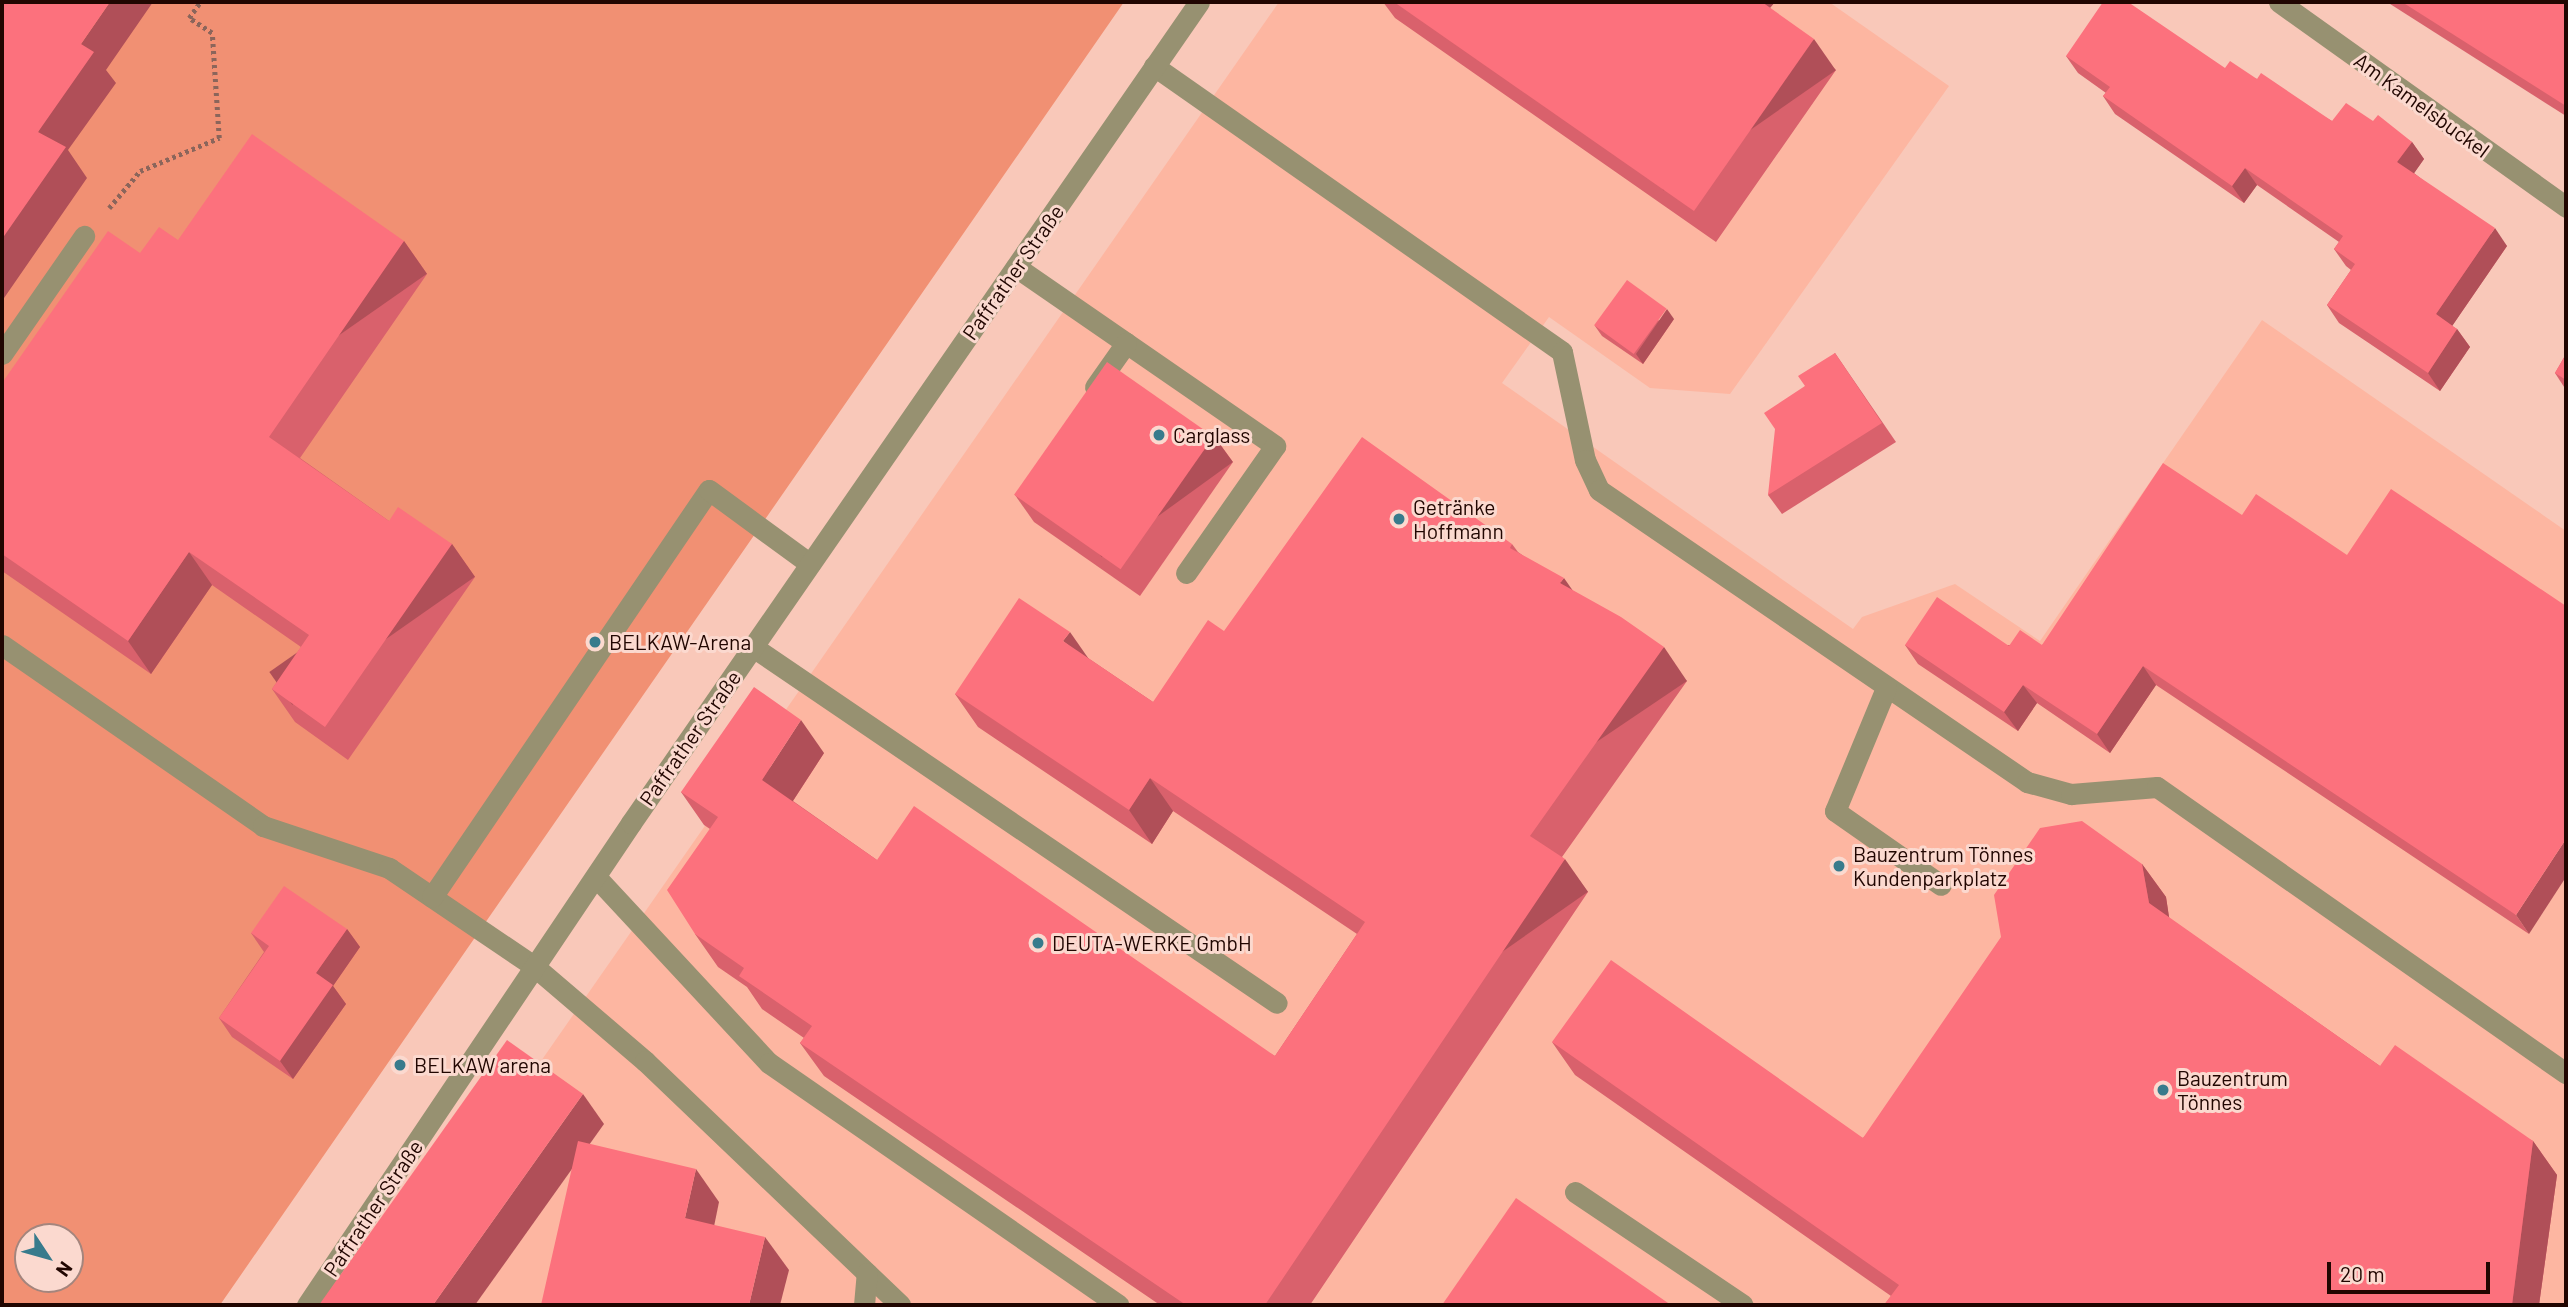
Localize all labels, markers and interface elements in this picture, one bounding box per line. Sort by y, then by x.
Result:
street label: Am Kamelsbuckel [2349,47,2495,163]
street label: Paffrather Straße [957,200,1069,344]
place label: Carglass [1173,422,1250,448]
marker: Carglass [1151,427,1167,443]
place label: Getränke Hoffmann [1413,494,1504,544]
marker: Getränke Hoffmann [1391,511,1407,527]
place label: BELKAW-Arena [609,629,751,655]
marker: BELKAW-Arena [587,634,603,650]
street label: Paffrather Straße [634,666,746,810]
place label: Bauzentrum Tönnes Kundenparkplatz [1853,841,2033,891]
marker: Bauzentrum Tönnes Kundenparkplatz [1831,858,1847,874]
place label: DEUTA-WERKE GmbH [1052,930,1252,956]
marker: DEUTA-WERKE GmbH [1030,935,1046,951]
place label: BELKAW arena [414,1052,551,1078]
marker: BELKAW arena [392,1057,408,1073]
place label: Bauzentrum Tönnes [2177,1065,2288,1115]
marker: Bauzentrum Tönnes [2155,1082,2171,1098]
street label: Paffrather Straße [318,1135,428,1281]
north arrow [14,1223,84,1293]
scale bar [2330,1248,2493,1292]
text: N [52,1258,78,1281]
text: 20 m [2340,1261,2385,1286]

